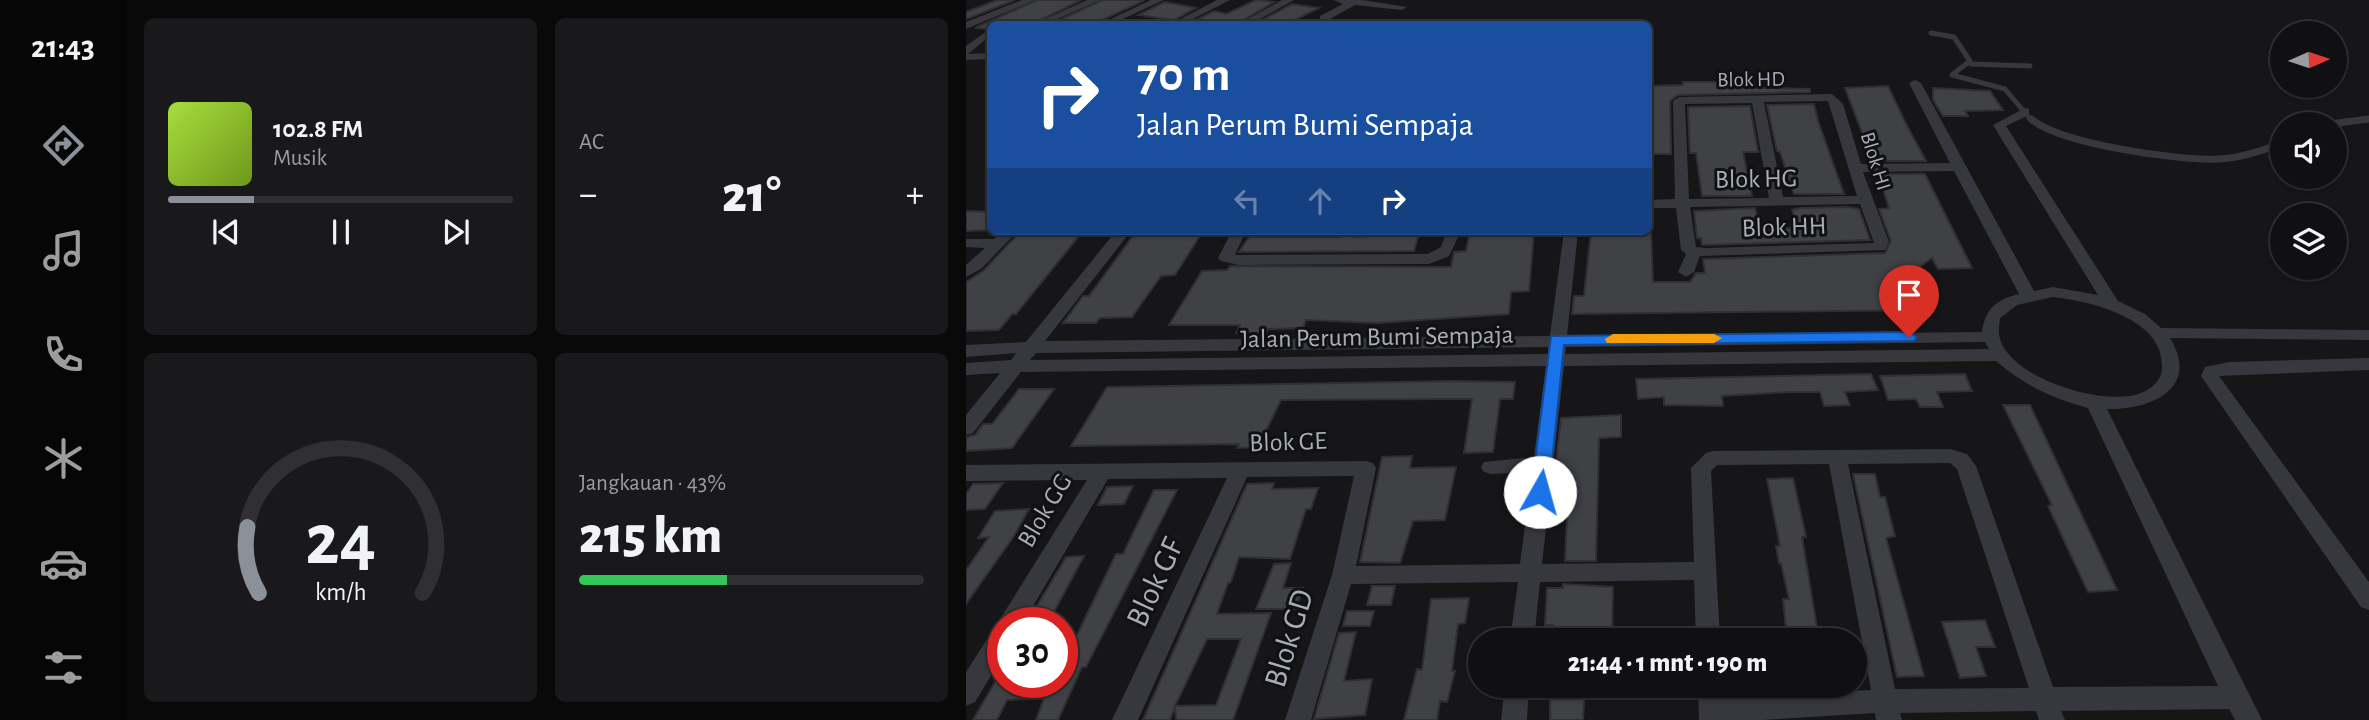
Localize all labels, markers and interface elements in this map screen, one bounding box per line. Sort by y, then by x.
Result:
north arrow [2270,21,2347,98]
map controls [2270,21,2347,280]
text: 21:43 [31,31,95,63]
icon: right [1022,49,1113,140]
text: 70 m [1137,51,1231,100]
street label: Blok HD [1717,68,1785,91]
text: Jalan Perum Bumi Sempaja [1137,109,1473,141]
button: sound [2270,112,2347,189]
text: 102.8 FM [273,116,363,142]
icon: directions [39,121,88,170]
street label: Blok HI [1857,129,1894,193]
text: AC [579,131,604,154]
text: Musik [273,147,327,170]
street label: Blok HG [1715,165,1797,193]
text: 21° [722,169,781,221]
text: − [579,176,597,214]
text: + [906,176,924,214]
icon: left [1228,182,1266,220]
icon: ahead [1301,182,1339,220]
icon: right [1374,182,1412,220]
button: layers [2270,203,2347,280]
icon: previous [207,213,245,251]
icon: pause [322,213,360,251]
icon: next [437,213,475,251]
street label: Blok HH [1741,213,1827,241]
icon: music [39,226,88,275]
pin [1879,265,1939,337]
icon: arrive [1890,276,1928,314]
street label: Jalan Perum Bumi Sempaja [1240,322,1514,352]
icon: phone [39,330,88,379]
street label: Blok GE [1249,428,1327,456]
icon: climate [39,434,88,483]
position arrow [1503,455,1577,529]
street label: Blok GG [1013,469,1077,552]
text: Jangkauan · 43% [579,472,726,495]
text: 24 [305,506,376,579]
text: 215 km [579,510,722,562]
street label: Blok GF [1121,532,1190,632]
icon: car [39,539,88,588]
text: km/h [315,580,366,605]
street label: Blok GD [1259,586,1319,691]
speed limit sign: 30 [987,607,1078,698]
icon: filters [39,643,88,692]
text: 21:44 · 1 mnt · 190 m [1568,650,1767,676]

